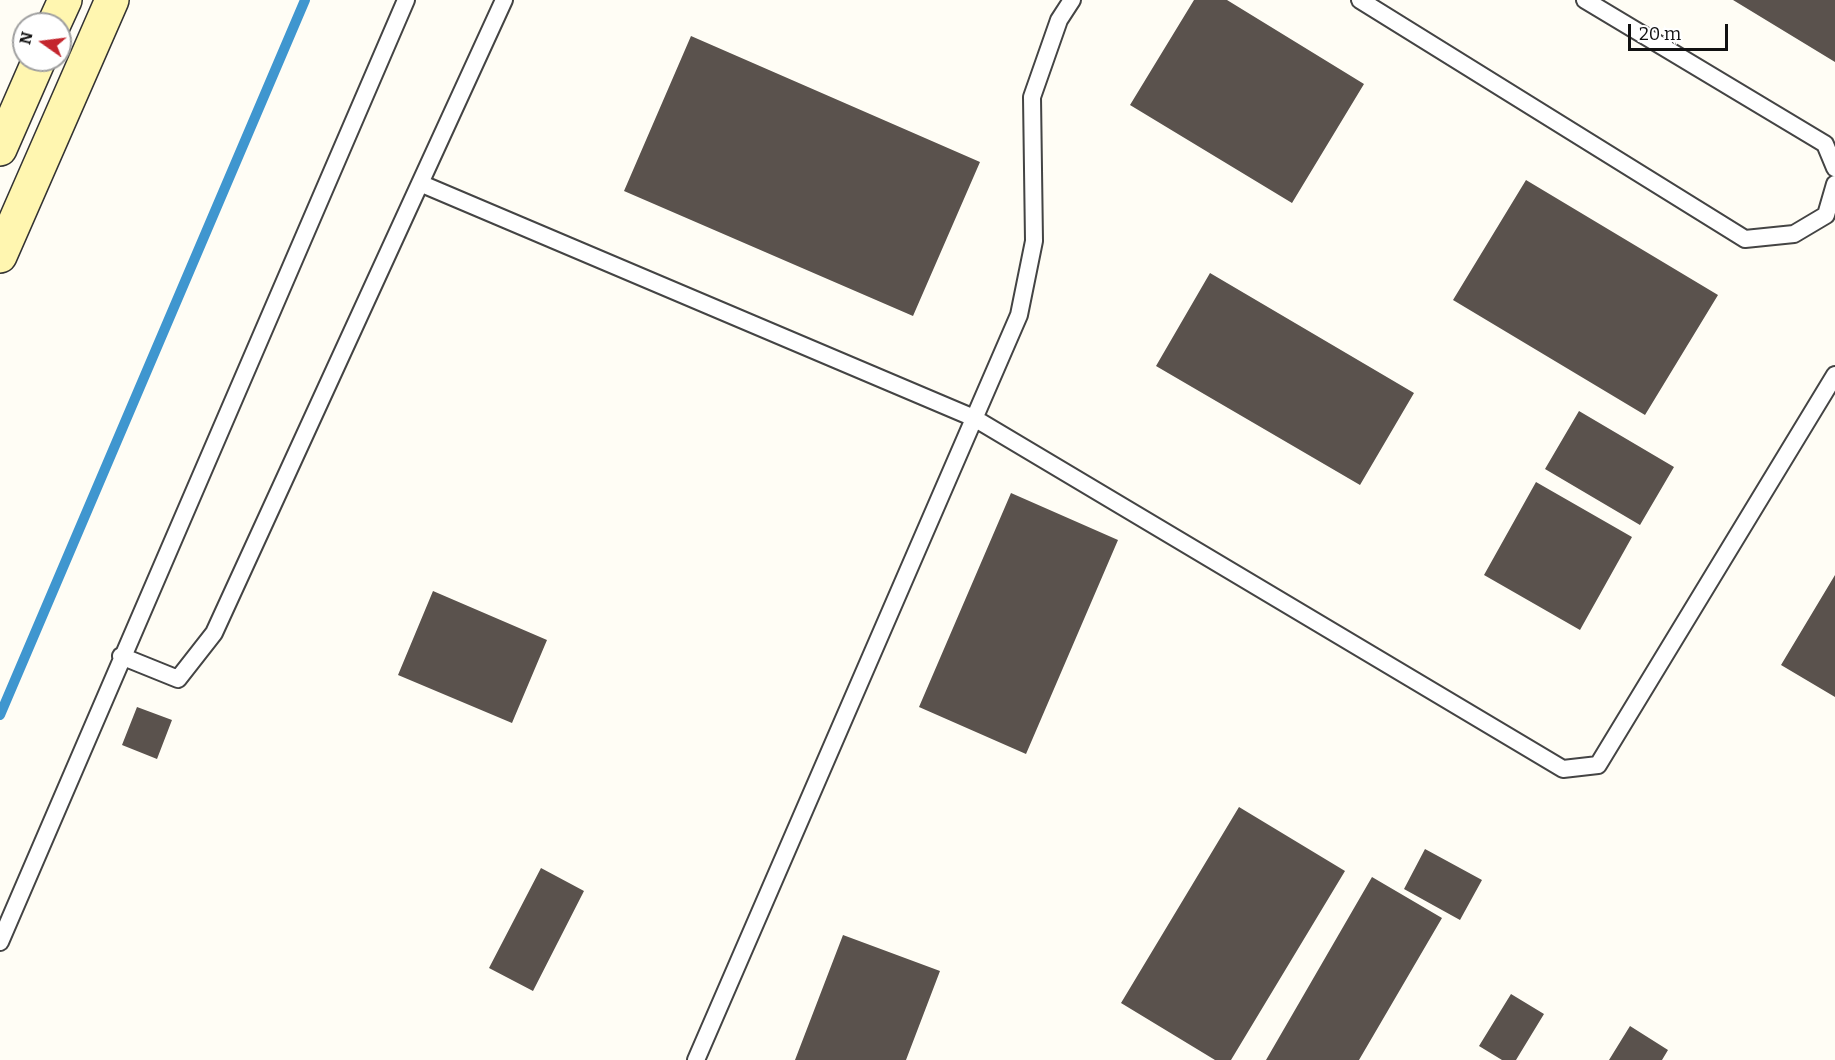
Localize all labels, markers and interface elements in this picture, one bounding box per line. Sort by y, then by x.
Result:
north arrow [12,12,72,72]
scale bar [1631,12,1732,50]
text: 20 m [1639,23,1681,45]
text: N [15,30,37,46]

